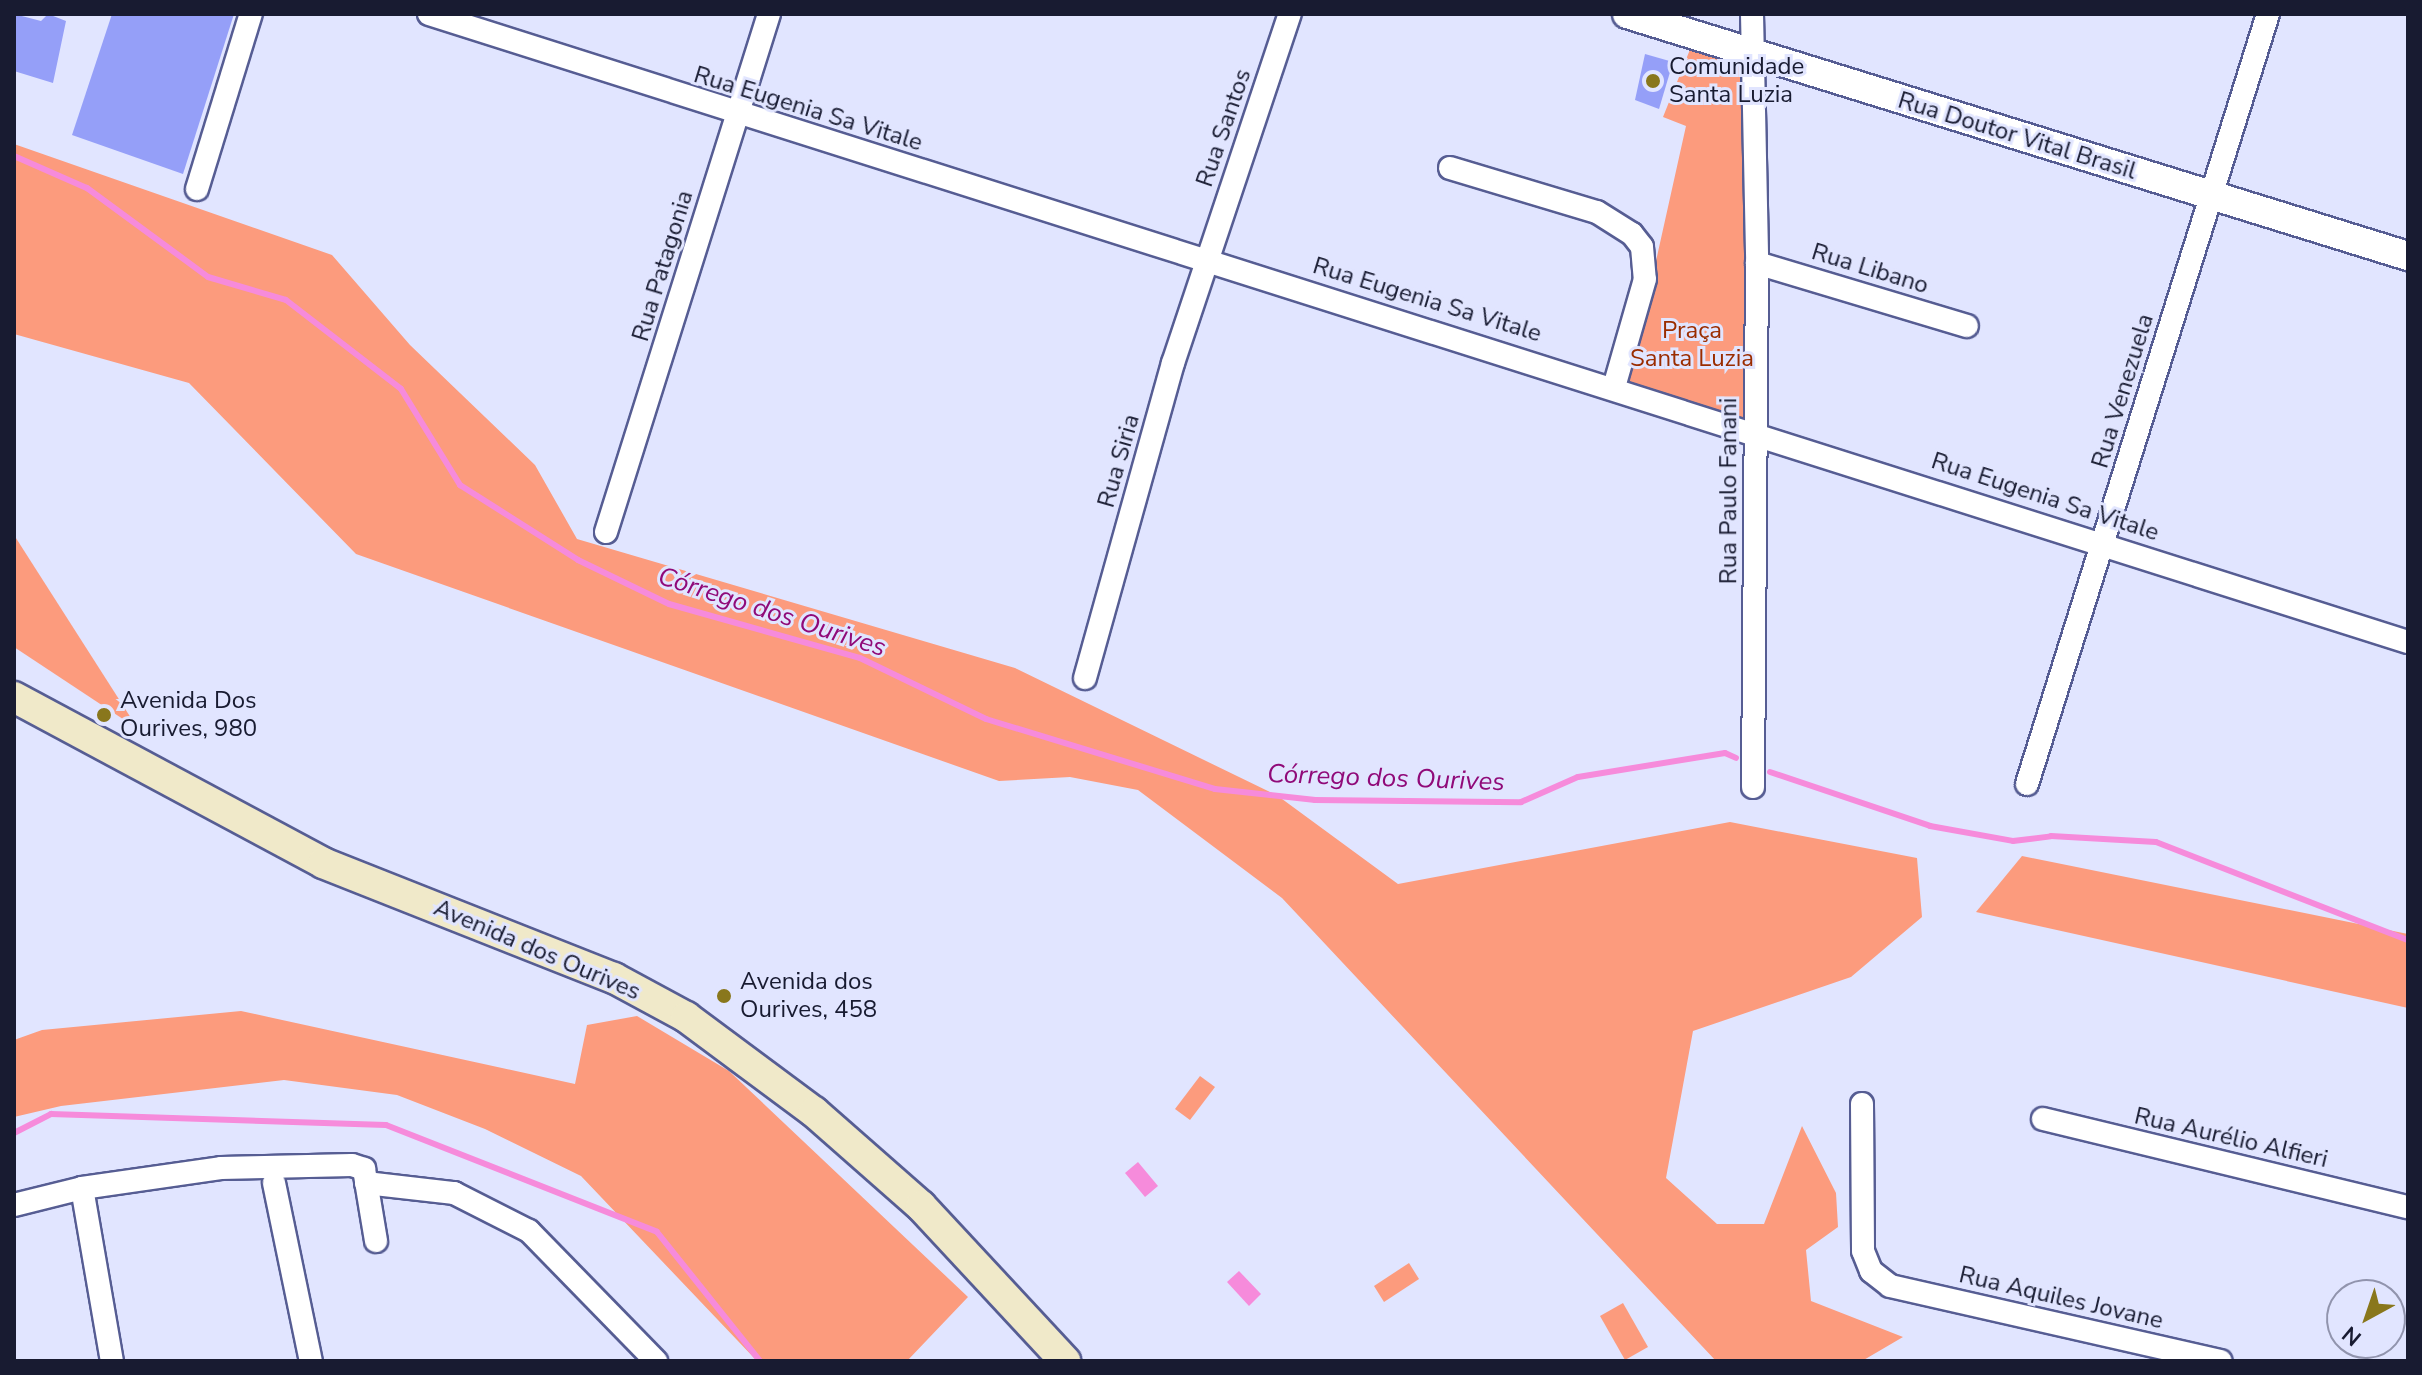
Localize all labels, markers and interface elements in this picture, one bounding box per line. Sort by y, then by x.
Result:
place label: Comunidade Santa Luzia [1669,53,1804,109]
street label: Rua Eugenia Sa Vitale [690,61,926,157]
street label: Rua Santos [1190,65,1258,191]
marker: Comunidade Santa Luzia [1644,72,1662,90]
street label: Rua Doutor Vital Brasil [1894,86,2140,186]
street label: Rua Patagonia [626,187,700,345]
street label: Rua Libano [1808,238,1932,300]
street label: Rua Eugenia Sa Vitale [1309,252,1545,348]
street label: Rua Venezuela [2086,310,2160,472]
park label: Praça Santa Luzia [1630,317,1754,373]
street label: Rua Paulo Fanani [1715,398,1743,584]
street label: Rua Siria [1092,411,1146,511]
street label: Rua Eugenia Sa Vitale [1928,447,2162,547]
water label: Córrego dos Ourives [654,560,890,664]
place label: Avenida Dos Ourives, 980 [120,687,257,743]
marker: Avenida Dos Ourives, 980 [95,706,113,724]
water label: Córrego dos Ourives [1267,758,1505,798]
street label: Avenida dos Ourives [429,893,645,1007]
place label: Avenida dos Ourives, 458 [740,968,877,1024]
marker: Avenida dos Ourives, 458 [715,987,733,1005]
street label: Rua Aurélio Alfieri [2132,1102,2330,1174]
street label: Rua Aquiles Jovane [1956,1261,2166,1335]
north arrow [2326,1279,2406,1359]
text: N [2336,1319,2368,1353]

